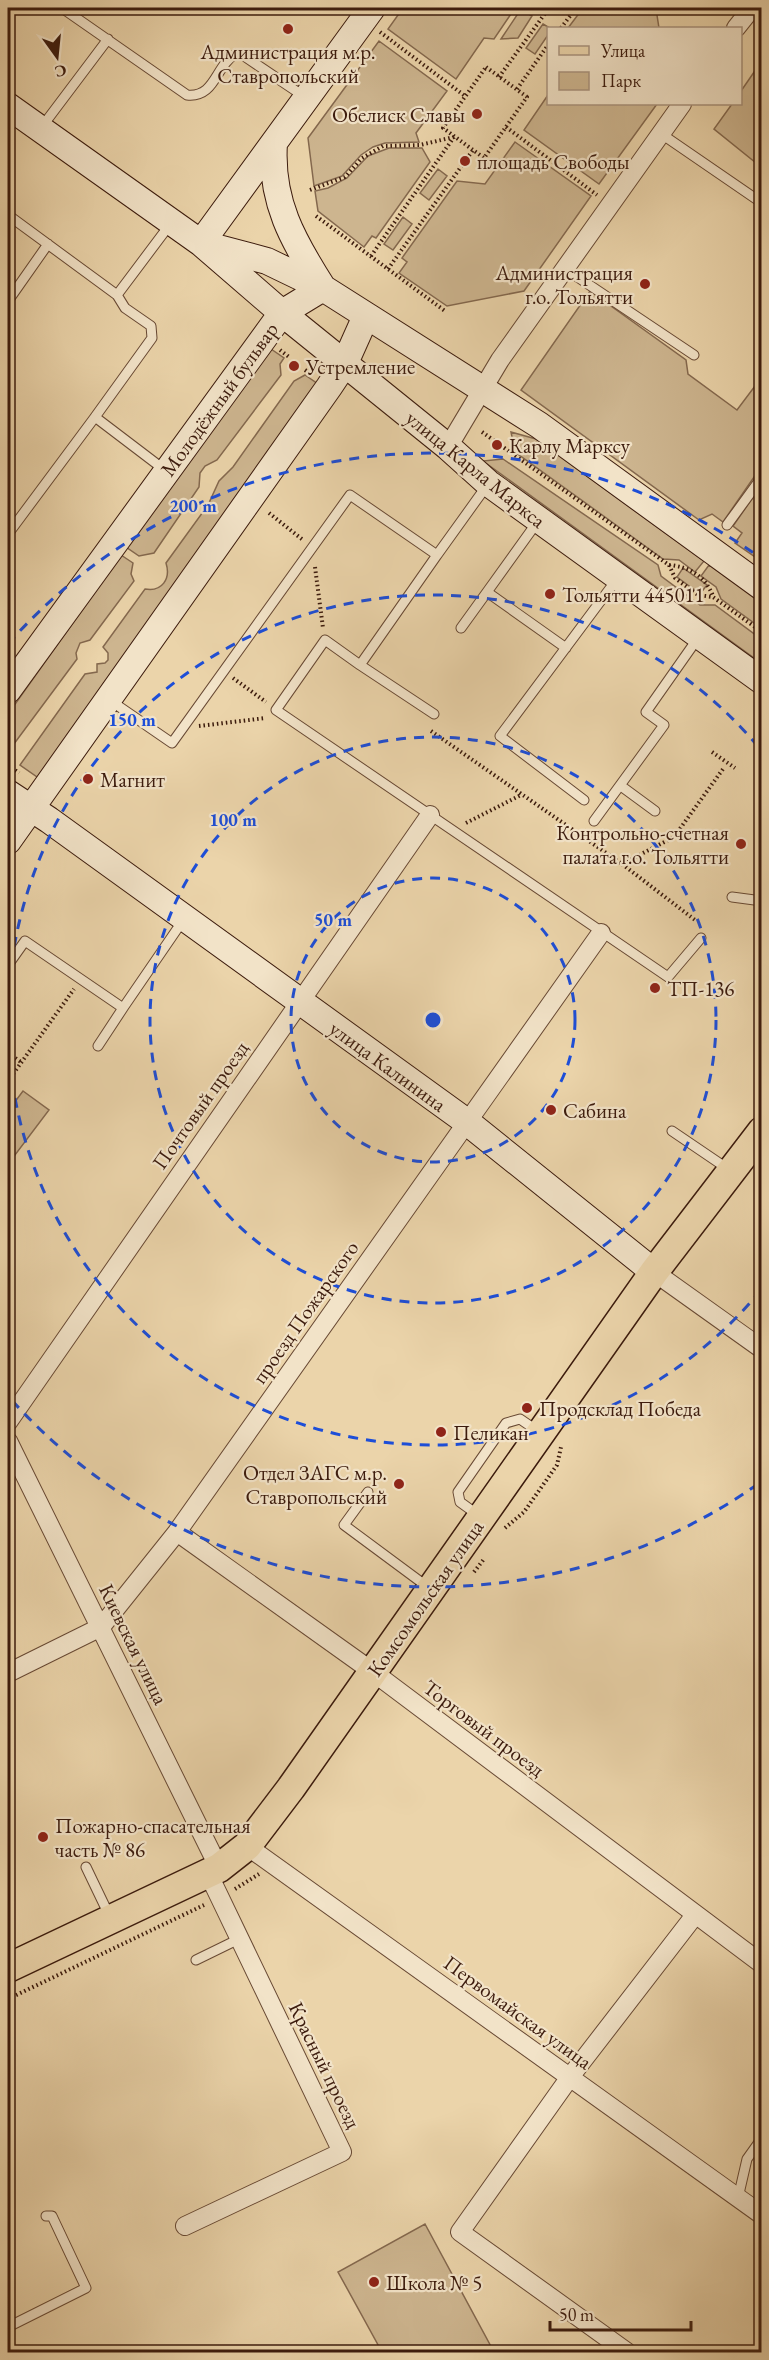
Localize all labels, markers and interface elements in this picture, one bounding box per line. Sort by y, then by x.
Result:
marker: Администрация м.р. Ставропольский [281,22,295,36]
north arrow [27,27,87,87]
legend [547,27,742,105]
place label: Администрация м.р. Ставропольский [200,38,375,89]
text: Улица [600,39,646,62]
text: С [53,59,69,83]
text: Парк [601,69,641,92]
place label: Обелиск Славы [332,101,465,128]
marker: Обелиск Славы [470,107,484,121]
place label: площадь Свободы [477,148,630,175]
marker: площадь Свободы [458,154,472,168]
place label: Администрация г.о. Тольятти [494,259,633,310]
marker: Администрация г.о. Тольятти [638,277,652,291]
street label: Молодёжный бульвар [154,317,284,481]
place label: Устремление [305,353,415,380]
marker: Устремление [287,359,301,373]
street label: улица Карла Маркса [400,404,552,534]
place label: Карлу Марксу [509,432,631,459]
marker: Карлу Марксу [490,438,504,452]
text: 200 m [169,494,217,517]
place label: Тольятти 445011 [562,581,705,608]
marker: Тольятти 445011 [543,587,557,601]
text: 150 m [108,708,156,731]
place label: Магнит [100,766,165,793]
marker: Магнит [81,772,95,786]
text: 100 m [209,808,257,831]
place label: Контрольно-счетная палата г.о. Тольятти [556,819,729,870]
marker: Контрольно-счетная палата г.о. Тольятти [734,837,748,851]
text: 50 m [314,908,352,931]
place label: ТП-136 [667,975,734,1002]
marker: ТП-136 [648,981,662,995]
centre of rings [423,1010,443,1030]
street label: улица Калинина [324,1015,452,1118]
street label: Почтовый проезд [146,1035,254,1174]
place label: Сабина [563,1097,627,1124]
marker: Сабина [544,1103,558,1117]
street label: проезд Пожарского [246,1235,364,1389]
place label: Продсклад Победа [539,1395,702,1422]
marker: Продсклад Победа [520,1401,534,1415]
place label: Пеликан [453,1419,529,1446]
marker: Пеликан [434,1425,448,1439]
place label: Отдел ЗАГС м.р. Ставропольский [243,1459,387,1510]
marker: Отдел ЗАГС м.р. Ставропольский [392,1477,406,1491]
street label: Комсомольская улица [361,1514,490,1682]
street label: Киевская улица [93,1579,175,1709]
street label: Торговый проезд [418,1673,551,1783]
place label: Пожарно-спасательная часть № 86 [55,1812,251,1863]
marker: Пожарно-спасательная часть № 86 [36,1830,50,1844]
street label: Первомайская улица [438,1949,598,2075]
street label: Красный проезд [283,1997,367,2133]
place label: Школа № 5 [386,2269,482,2296]
marker: Школа № 5 [367,2275,381,2289]
scale bar [550,2294,691,2332]
text: 50 m [559,2303,594,2326]

